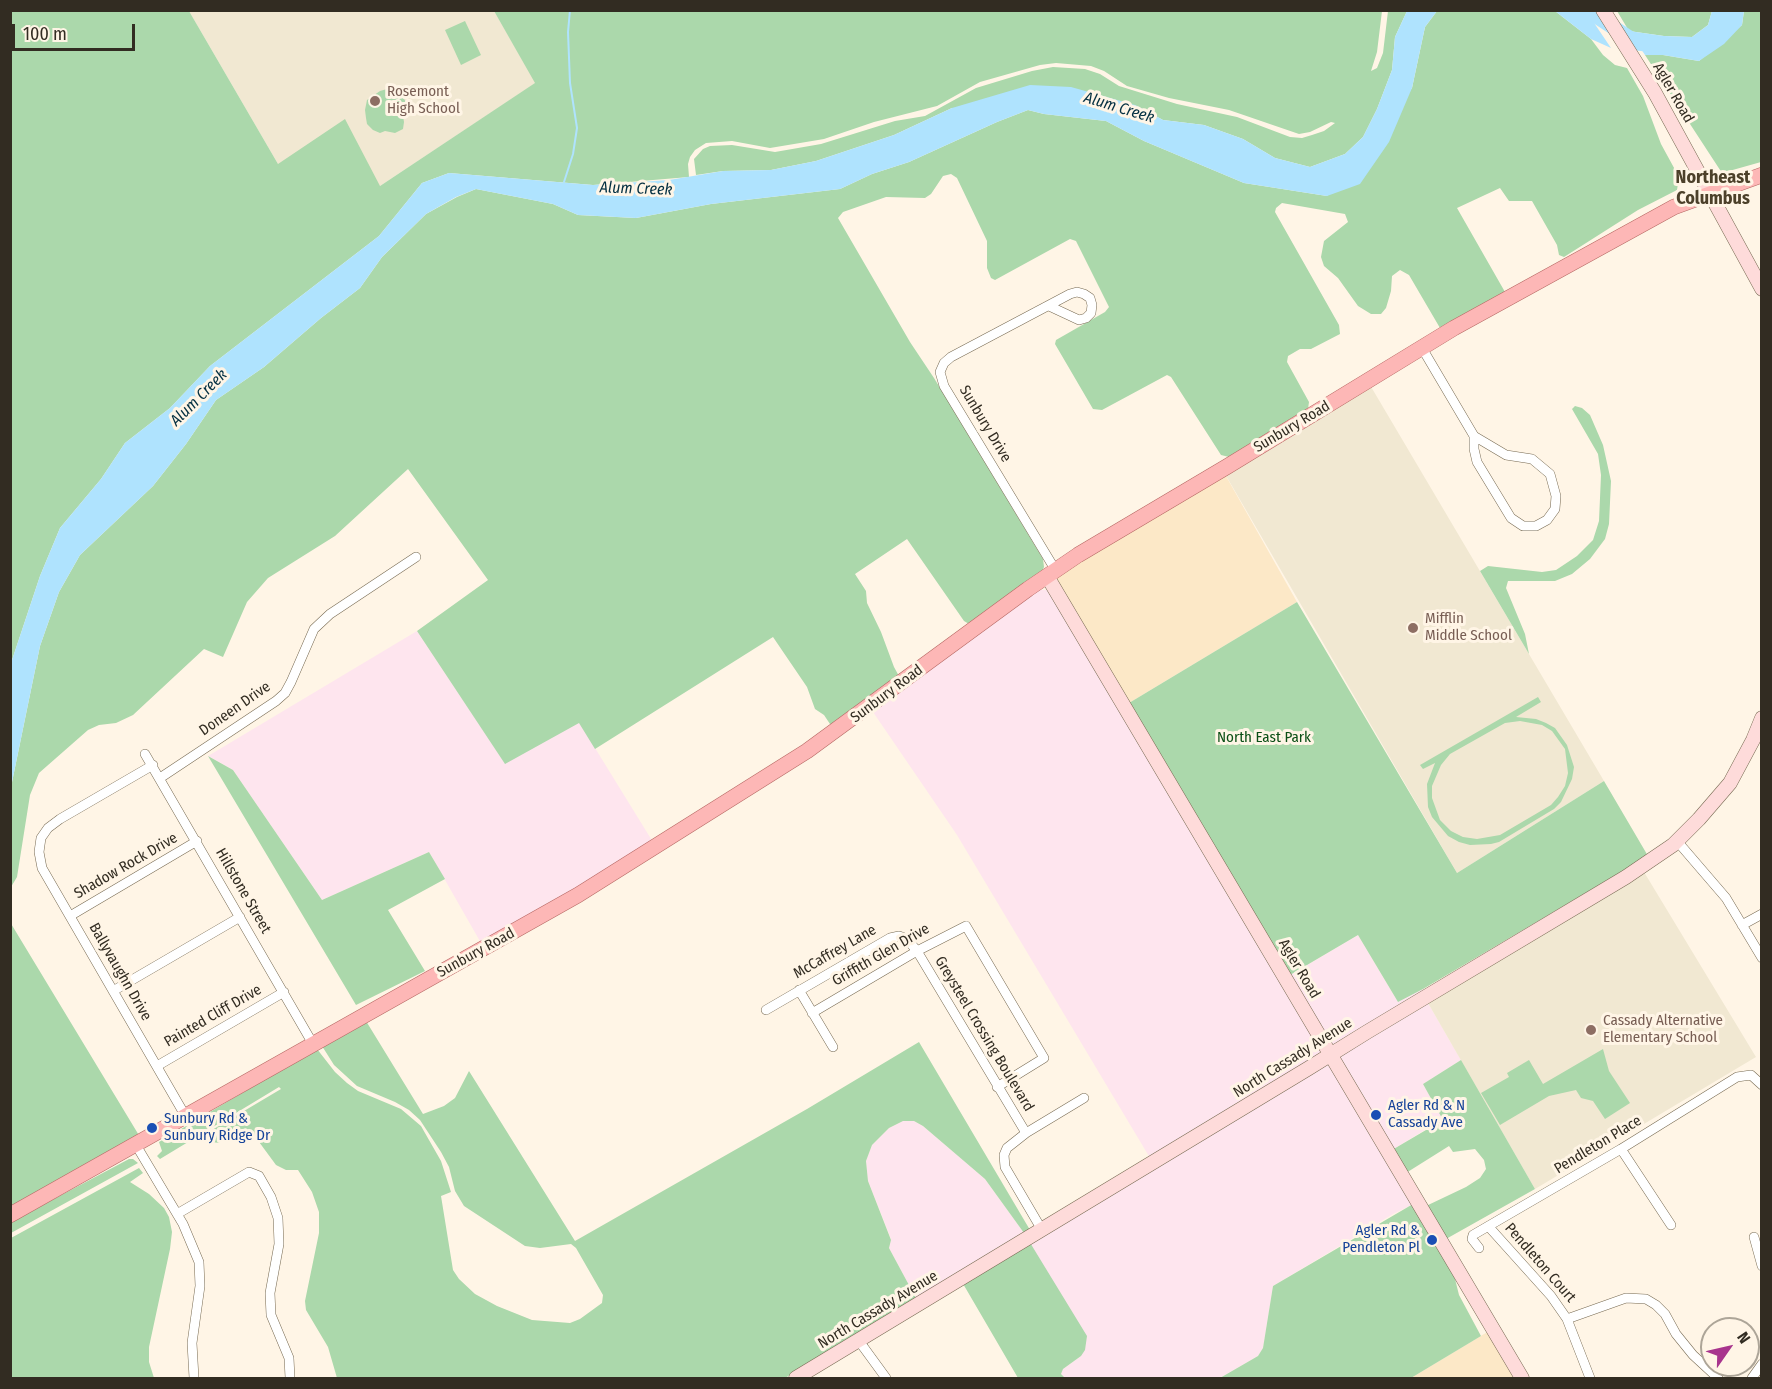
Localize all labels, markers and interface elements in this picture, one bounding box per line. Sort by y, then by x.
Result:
scale bar [15,12,138,50]
text: 100 m [23,23,67,45]
street label: Agler Road [1649,60,1697,126]
place label: Rosemont High School [387,83,460,118]
water label: Alum Creek [1081,88,1157,128]
marker: Rosemont High School [368,94,382,108]
district label: Northeast Columbus [1676,167,1750,210]
water label: Alum Creek [599,178,673,200]
water label: Alum Creek [167,366,231,430]
street label: Sunbury Drive [955,382,1015,466]
street label: Sunbury Road [1251,397,1333,457]
place label: Mifflin Middle School [1425,610,1512,645]
marker: Mifflin Middle School [1406,621,1420,635]
street label: Sunbury Road [847,661,927,727]
street label: Doneen Drive [196,678,274,740]
park label: North East Park [1217,729,1311,747]
street label: Shadow Rock Drive [71,829,181,903]
street label: Hillstone Street [211,845,275,937]
street label: Ballyvaughn Drive [85,920,155,1024]
street label: Griffith Glen Drive [829,920,933,990]
street label: McCaffrey Lane [790,921,880,983]
street label: Sunbury Road [434,924,518,982]
street label: Agler Road [1274,936,1324,1002]
street label: Greysteel Crossing Boulevard [931,953,1037,1115]
street label: Painted Cliff Drive [161,981,265,1051]
place label: Cassady Alternative Elementary School [1603,1012,1723,1047]
street label: North Cassady Avenue [1230,1014,1356,1102]
marker: Cassady Alternative Elementary School [1584,1023,1598,1037]
place label: Agler Rd & N Cassady Ave [1388,1097,1465,1132]
marker: Agler Rd & N Cassady Ave [1369,1108,1383,1122]
place label: Sunbury Rd & Sunbury Ridge Dr [164,1110,270,1145]
street label: Pendleton Place [1551,1112,1645,1178]
marker: Sunbury Rd & Sunbury Ridge Dr [145,1121,159,1135]
street label: Pendleton Court [1501,1220,1579,1306]
place label: Agler Rd & Pendleton Pl [1342,1222,1420,1257]
marker: Agler Rd & Pendleton Pl [1425,1233,1439,1247]
street label: North Cassady Avenue [815,1267,941,1353]
north arrow [1700,1317,1760,1377]
text: N [1733,1328,1754,1347]

